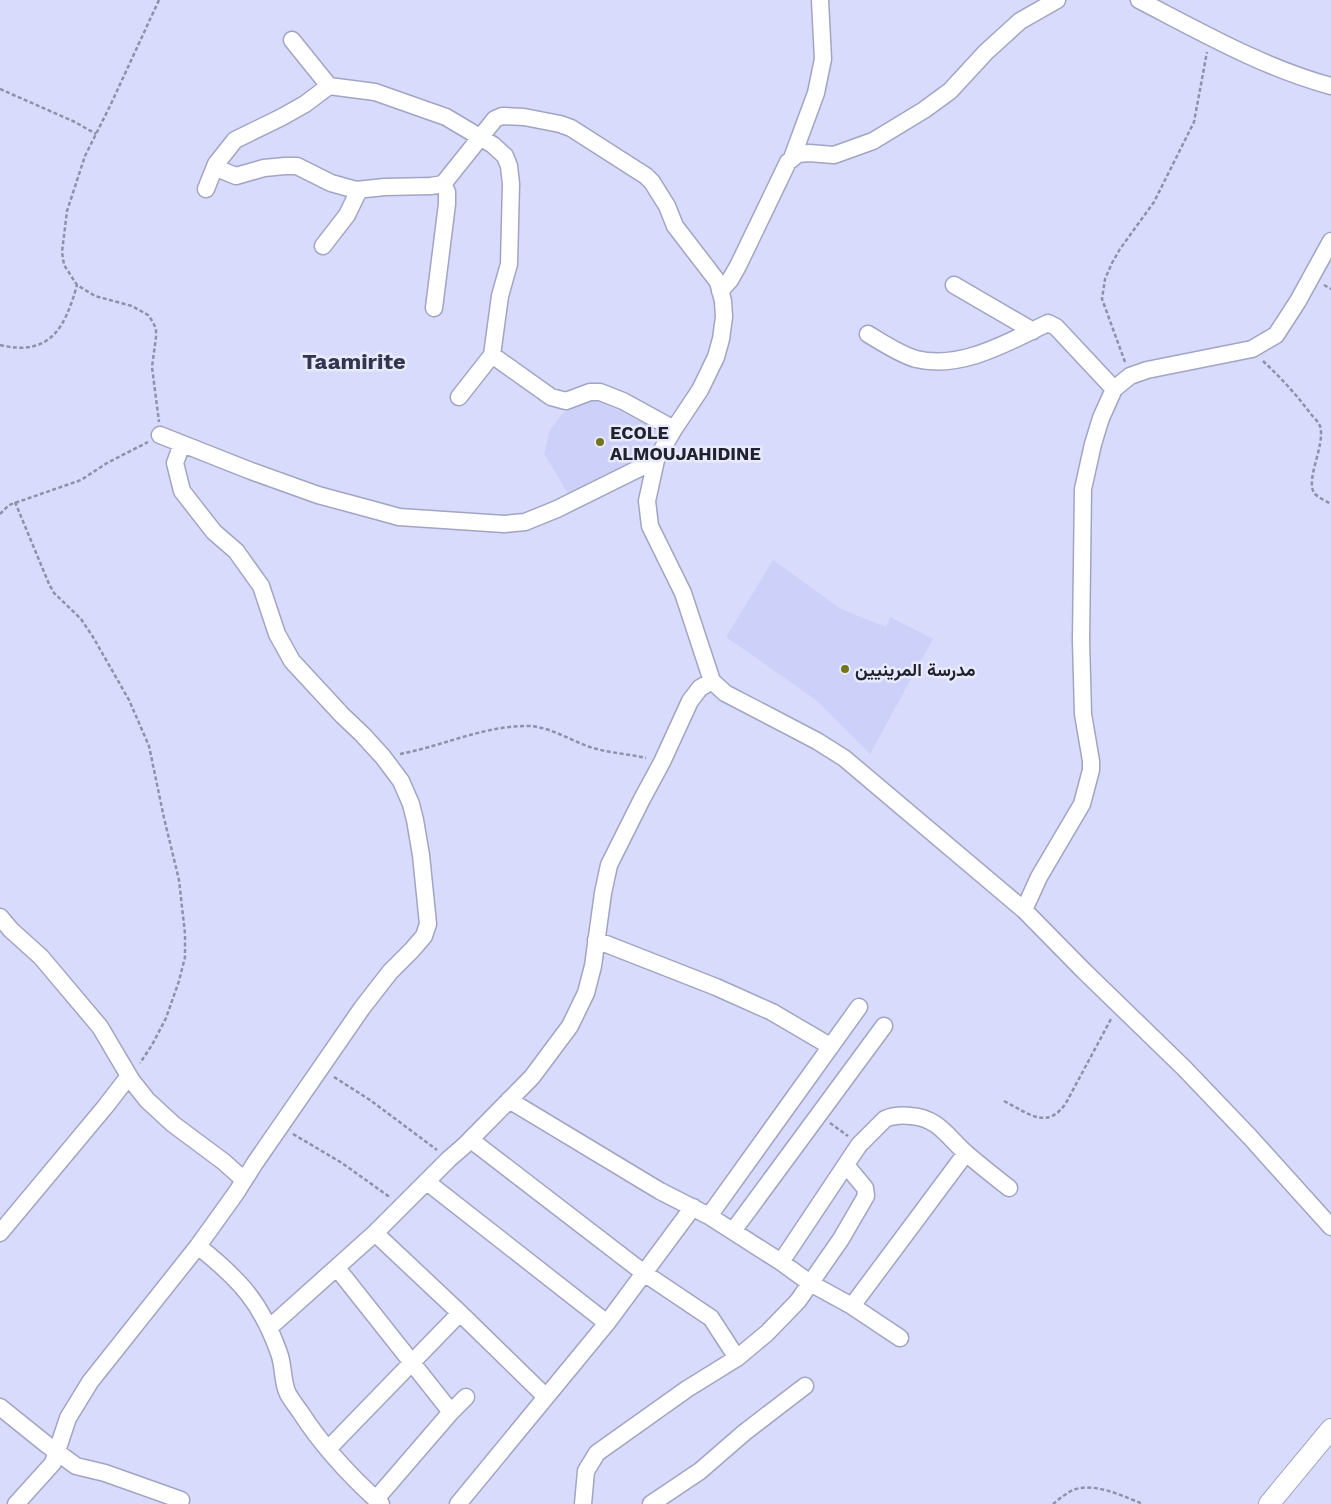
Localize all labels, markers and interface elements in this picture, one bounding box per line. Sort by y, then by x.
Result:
district label: Taamirite [302,349,406,374]
place label: ECOLE ALMOUJAHIDINE [610,422,761,464]
marker: ECOLE ALMOUJAHIDINE [594,436,606,448]
place label: مدرسة المرينيين [855,659,976,681]
marker: مدرسة المرينيين [839,663,851,675]

